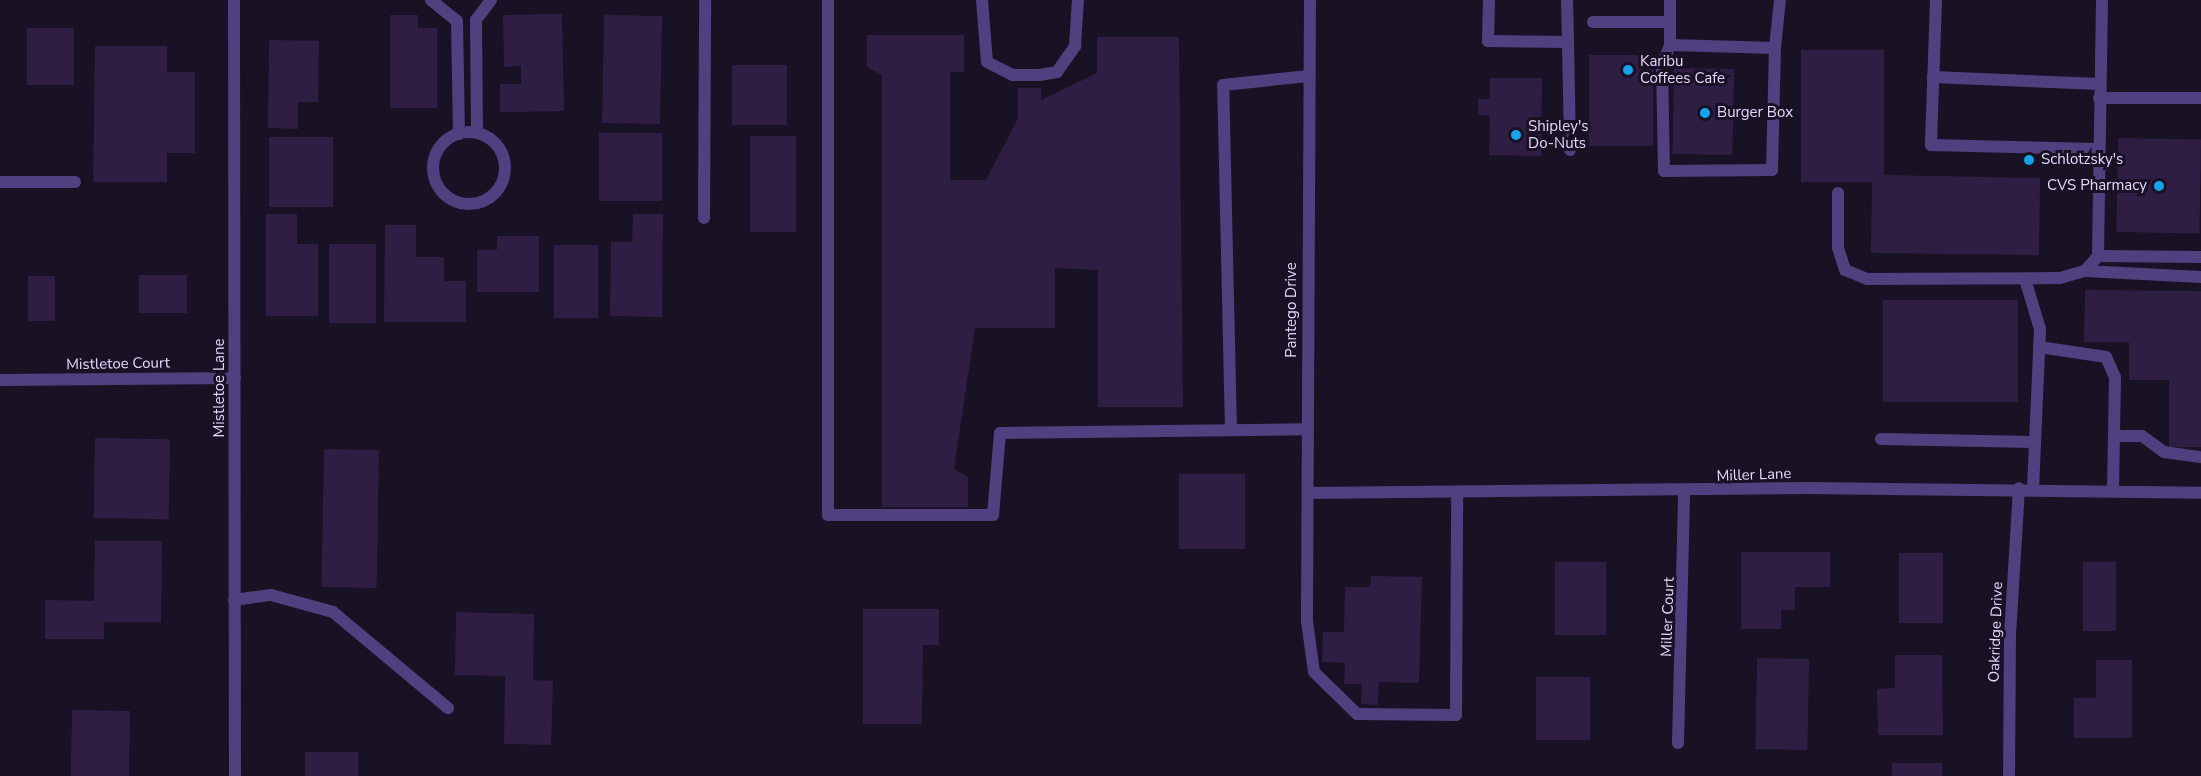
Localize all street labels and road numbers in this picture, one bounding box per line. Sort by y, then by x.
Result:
street label: Pantego Drive [1283,262,1301,358]
street label: Mistletoe Lane [211,339,229,437]
street label: Mistletoe Court [66,354,170,374]
street label: Miller Lane [1716,465,1792,485]
street label: Miller Court [1658,577,1678,657]
street label: Oakridge Drive [1985,581,2007,683]

